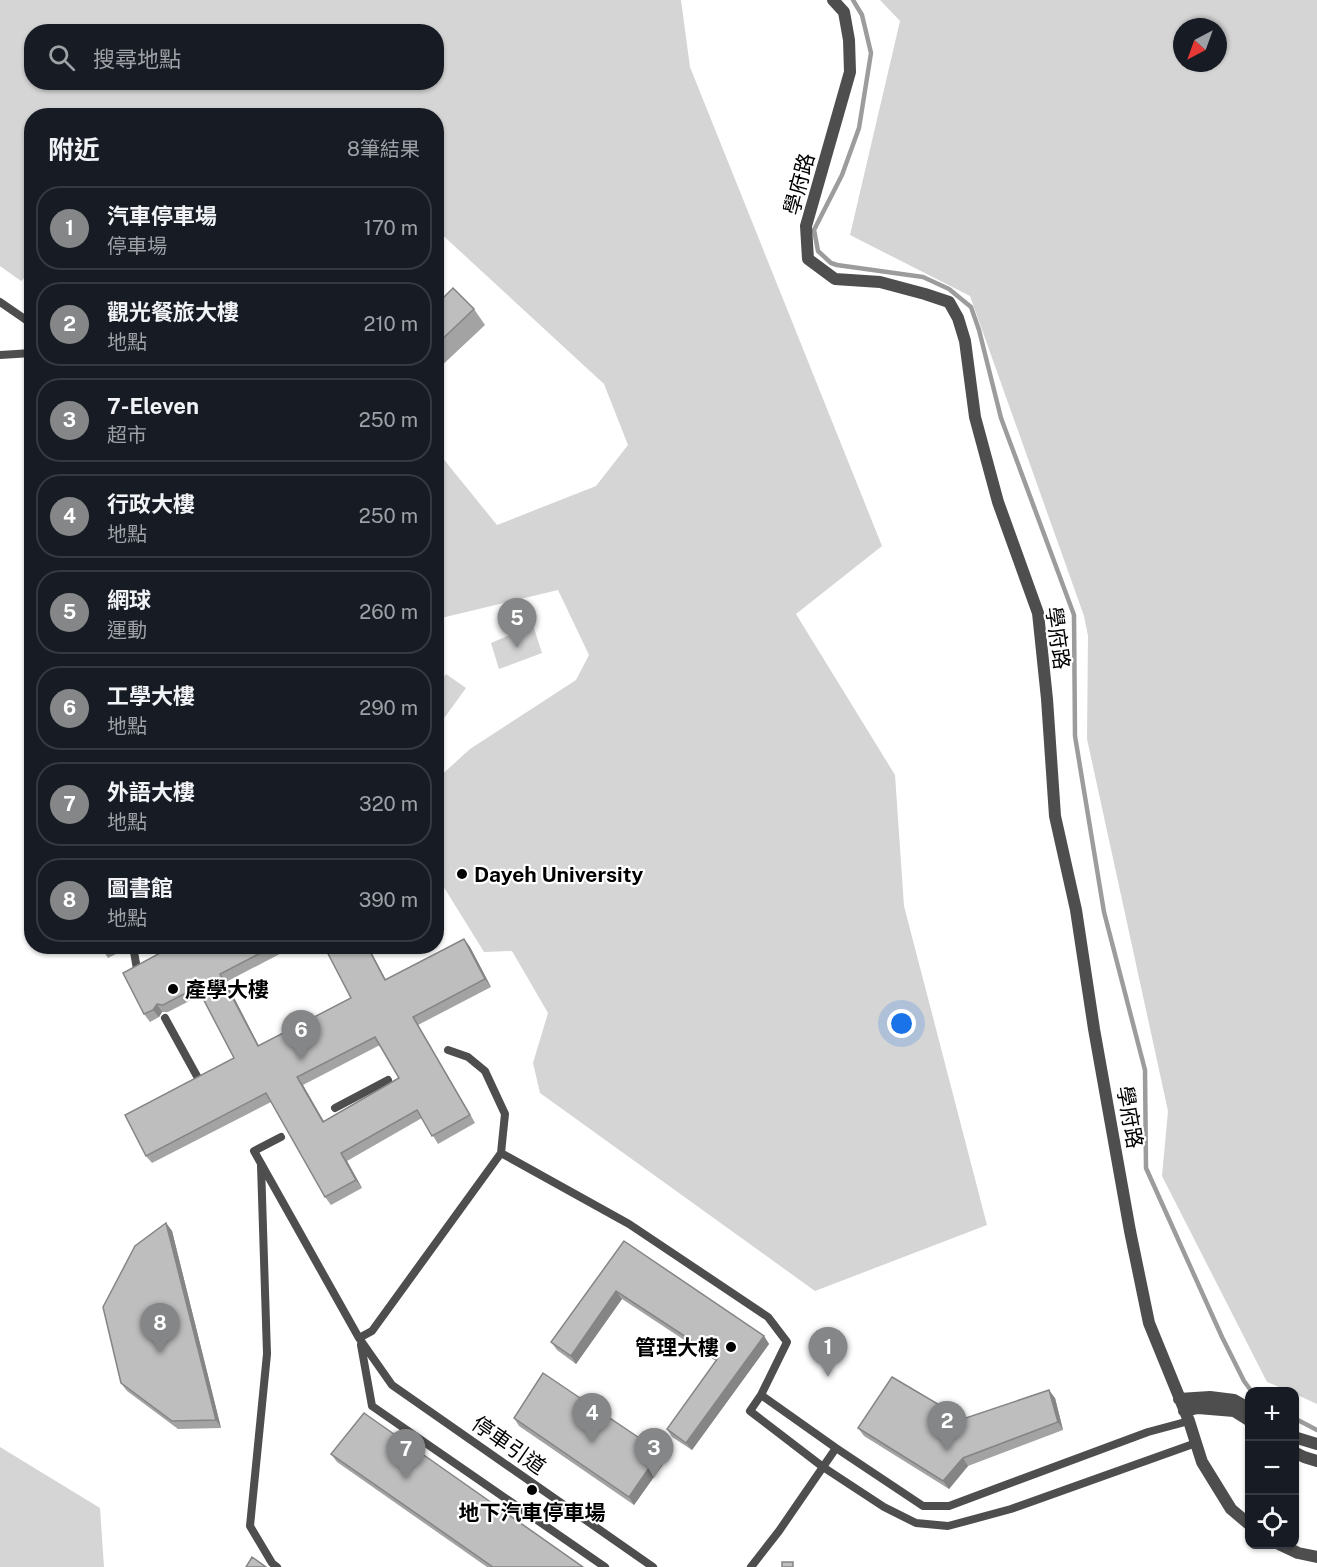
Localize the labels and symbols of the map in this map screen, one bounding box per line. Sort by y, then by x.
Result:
north arrow [1173,18,1227,72]
street label: 學府路 [779,150,819,218]
pin: 5 [498,598,536,648]
street label: 學府路 [1041,605,1075,671]
place label: Dayeh University [474,862,643,887]
marker: Dayeh University [455,867,469,881]
place label: 產學大樓 [185,977,269,1002]
marker: 產學大樓 [166,982,180,996]
your location [887,1009,916,1038]
pin: 6 [282,1010,320,1060]
street label: 學府路 [1112,1084,1148,1150]
pin: 8 [140,1304,180,1353]
pin: 1 [808,1328,848,1377]
place label: 管理大樓 [635,1335,719,1360]
marker: 管理大樓 [724,1340,738,1354]
pin: 4 [572,1394,612,1443]
pin: 2 [928,1402,966,1451]
street label: 停車引道 [467,1411,551,1479]
pin: 3 [634,1428,674,1478]
pin: 7 [386,1430,426,1479]
marker: 地下汽車停車場 [525,1483,539,1497]
place label: 地下汽車停車場 [459,1500,606,1525]

